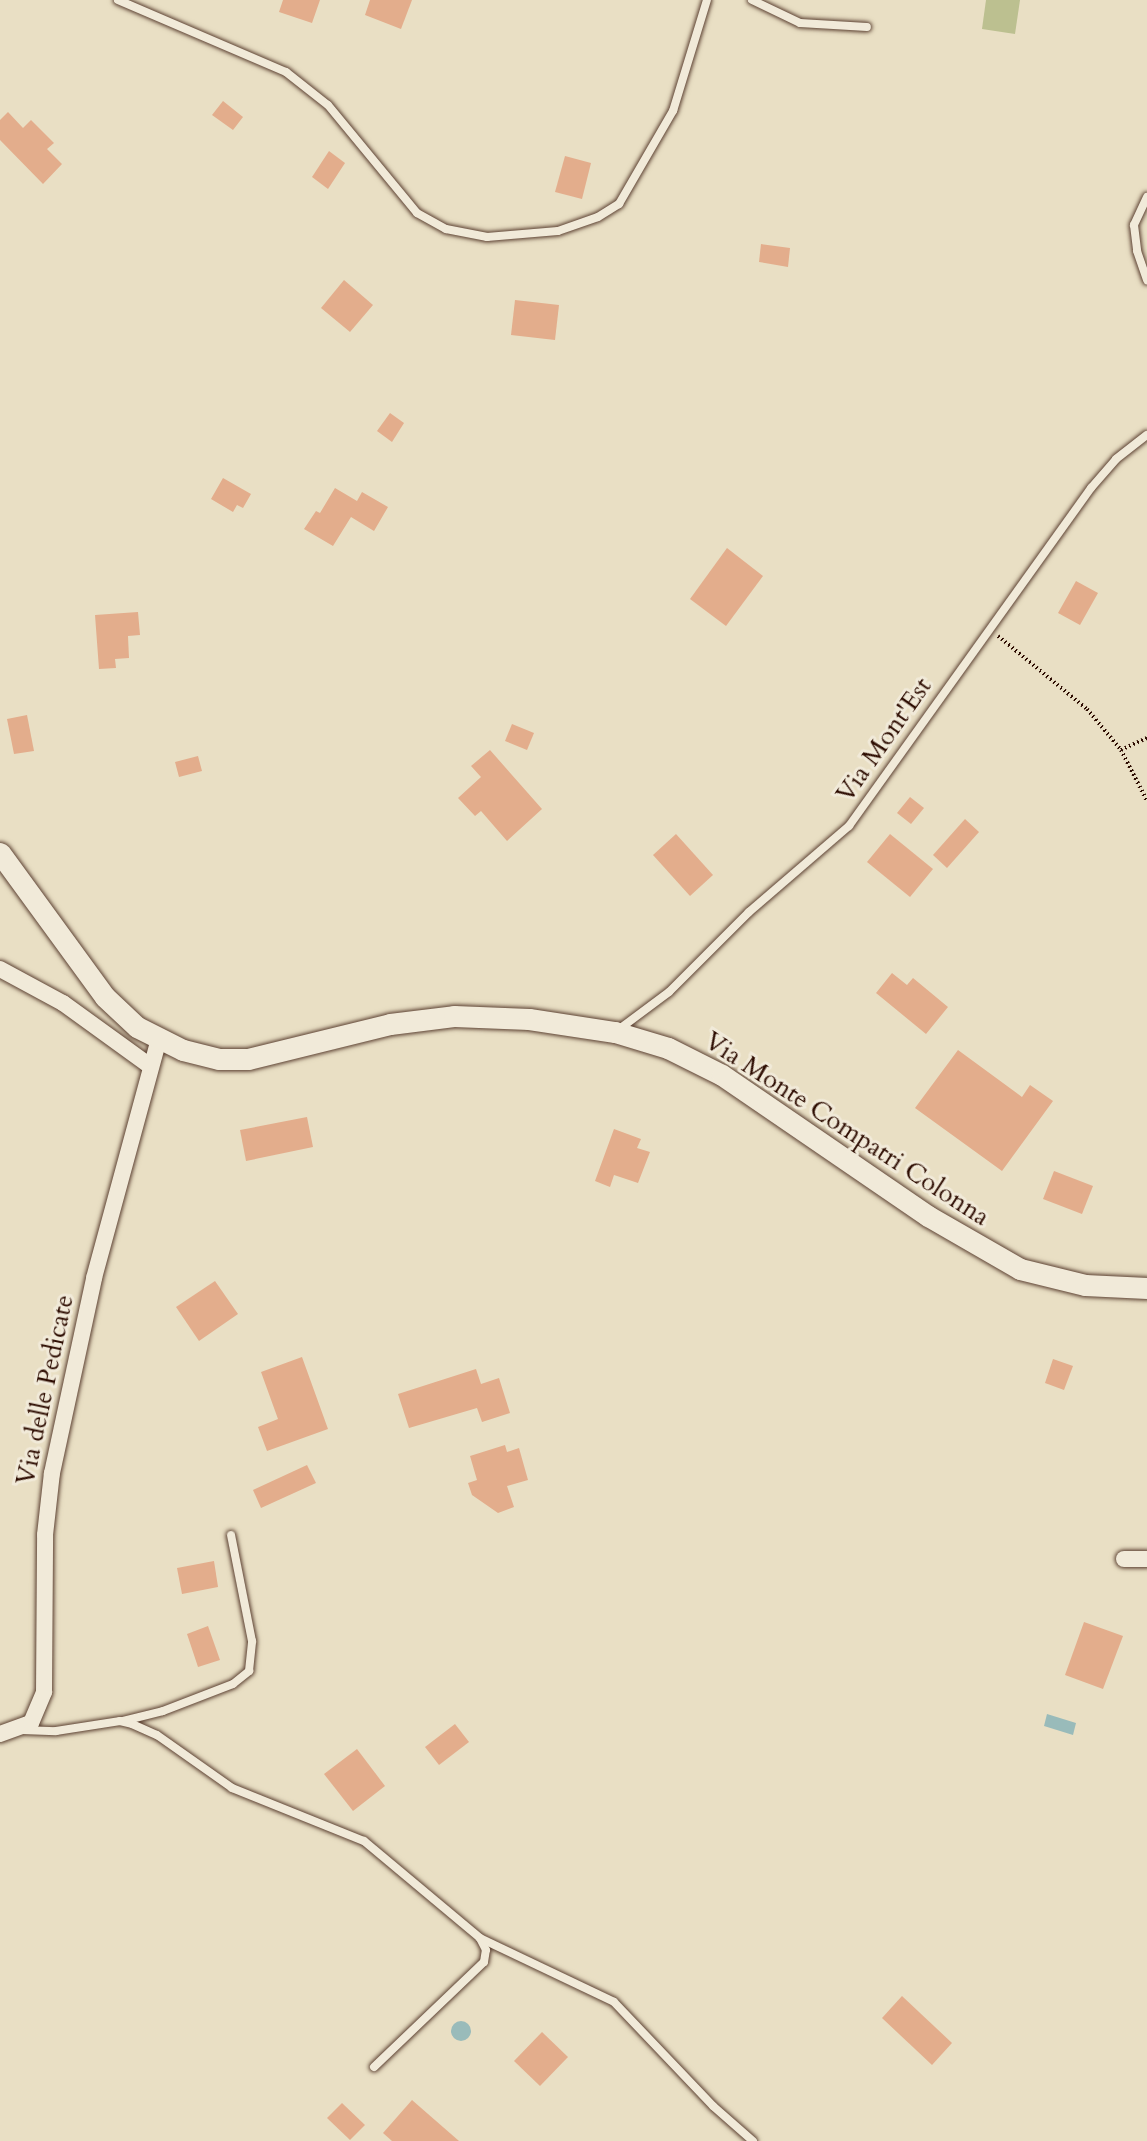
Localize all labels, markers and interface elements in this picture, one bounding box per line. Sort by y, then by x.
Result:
street label: Via Mont'Est [830,672,938,808]
street label: Via Monte Compatri Colonna [699,1025,995,1233]
street label: Via delle Pedicate [10,1292,80,1488]

